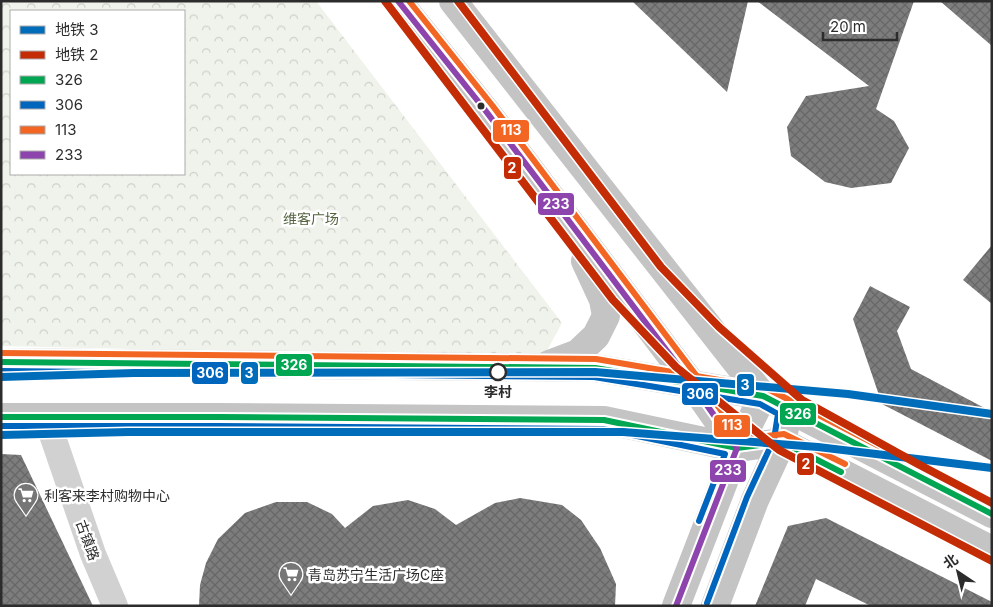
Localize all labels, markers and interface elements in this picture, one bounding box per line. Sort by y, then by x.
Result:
legend [10,10,185,175]
scale bar [823,10,897,42]
text: 20 m [830,17,866,36]
text: 地铁 3 [55,20,98,39]
text: 地铁 2 [55,45,98,64]
text: 326 [55,70,83,89]
text: 306 [55,95,83,114]
unlabelled marker [476,101,486,111]
line badge: 113 [492,119,530,143]
text: 113 [55,120,76,139]
text: 113 [500,121,522,138]
text: 233 [55,145,83,164]
line badge: 2 [503,156,522,180]
text: 2 [508,159,517,176]
line badge: 233 [537,192,575,216]
text: 233 [543,195,569,212]
park label: 维客广场 [283,210,339,227]
line badge: 326 [275,353,313,377]
text: 326 [281,356,307,373]
line badge: 306 [191,361,229,385]
line badge: 3 [240,361,259,385]
marker: 李村 [489,363,507,381]
text: 306 [196,364,224,381]
text: 3 [244,364,254,381]
line badge: 3 [736,373,755,397]
text: 3 [740,376,750,393]
line badge: 306 [681,382,719,406]
place label: 李村 [484,383,512,400]
text: 306 [686,385,714,402]
line badge: 326 [779,402,817,426]
text: 326 [785,405,811,422]
line badge: 113 [713,414,751,438]
text: 113 [721,416,743,433]
line badge: 2 [796,452,815,476]
text: 2 [802,455,811,472]
line badge: 233 [709,459,747,483]
text: 233 [715,461,741,478]
supermarket icon: 利客来李村购物中心 [13,482,39,516]
place label: 利客来李村购物中心 [44,487,170,504]
street label: 古镇路 [73,517,103,563]
north arrow [933,547,983,597]
text: 北 [940,550,961,572]
supermarket icon: 青岛苏宁生活广场C座 [278,561,304,595]
place label: 青岛苏宁生活广场C座 [308,566,444,583]

